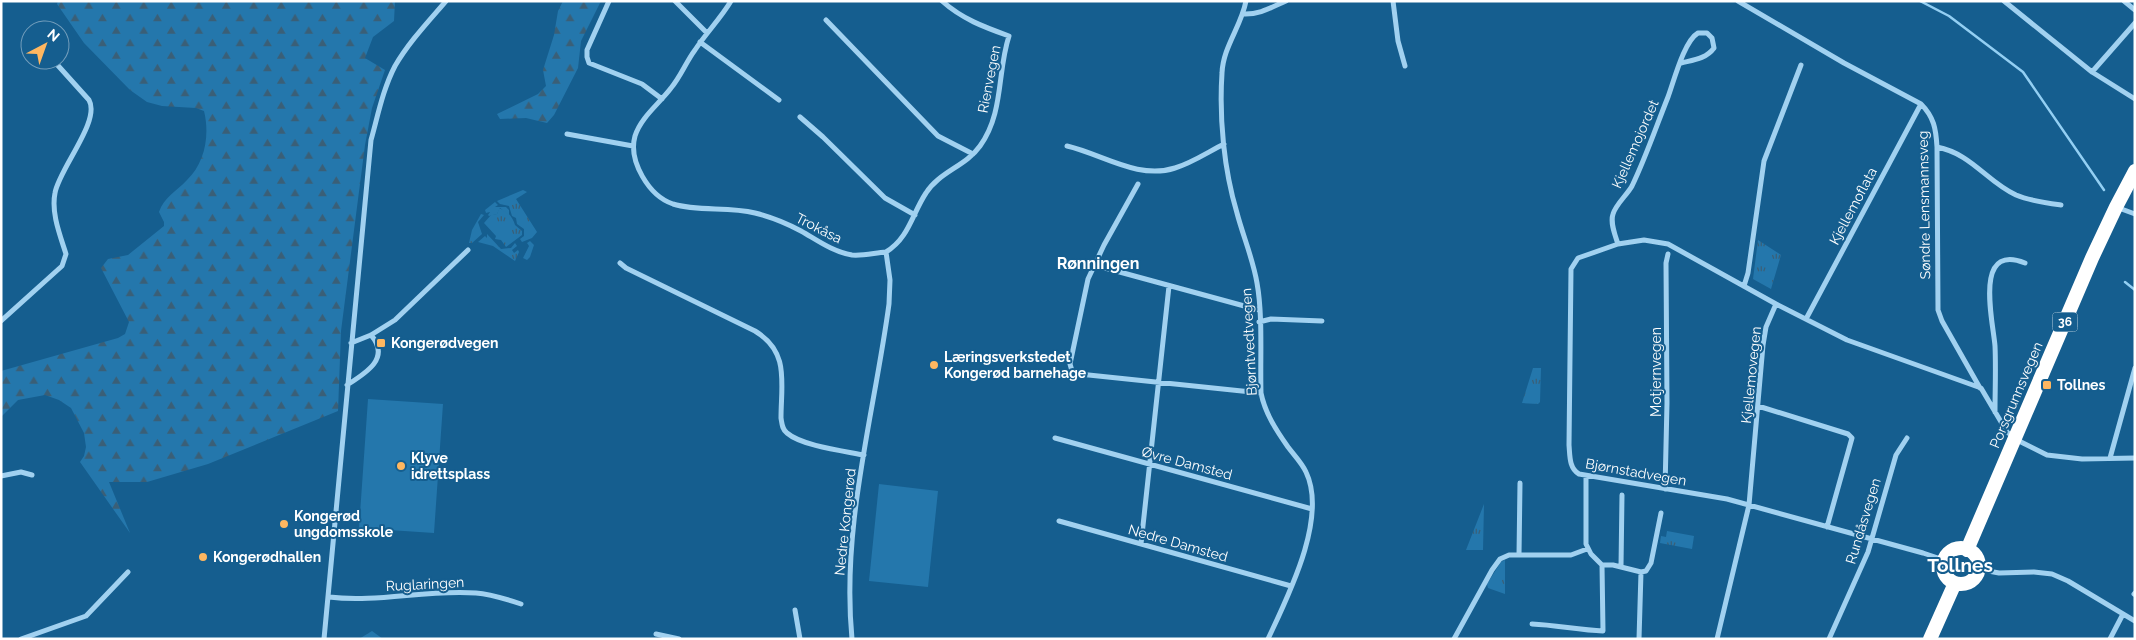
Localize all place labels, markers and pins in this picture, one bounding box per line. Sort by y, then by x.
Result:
place label: Kongerødvegen [391,335,498,351]
marker: Kongerødvegen [375,337,387,349]
place label: Læringsverkstedet Kongerød barnehage [944,349,1087,381]
marker: Læringsverkstedet Kongerød barnehage [928,359,940,371]
place label: Tollnes [2057,377,2105,393]
marker: Tollnes [2041,379,2053,391]
place label: Klyve idrettsplass [411,450,490,482]
marker: Klyve idrettsplass [395,460,407,472]
place label: Kongerød ungdomsskole [294,508,394,540]
marker: Kongerød ungdomsskole [278,518,290,530]
place label: Kongerødhallen [213,549,321,565]
marker: Kongerødhallen [197,551,209,563]

